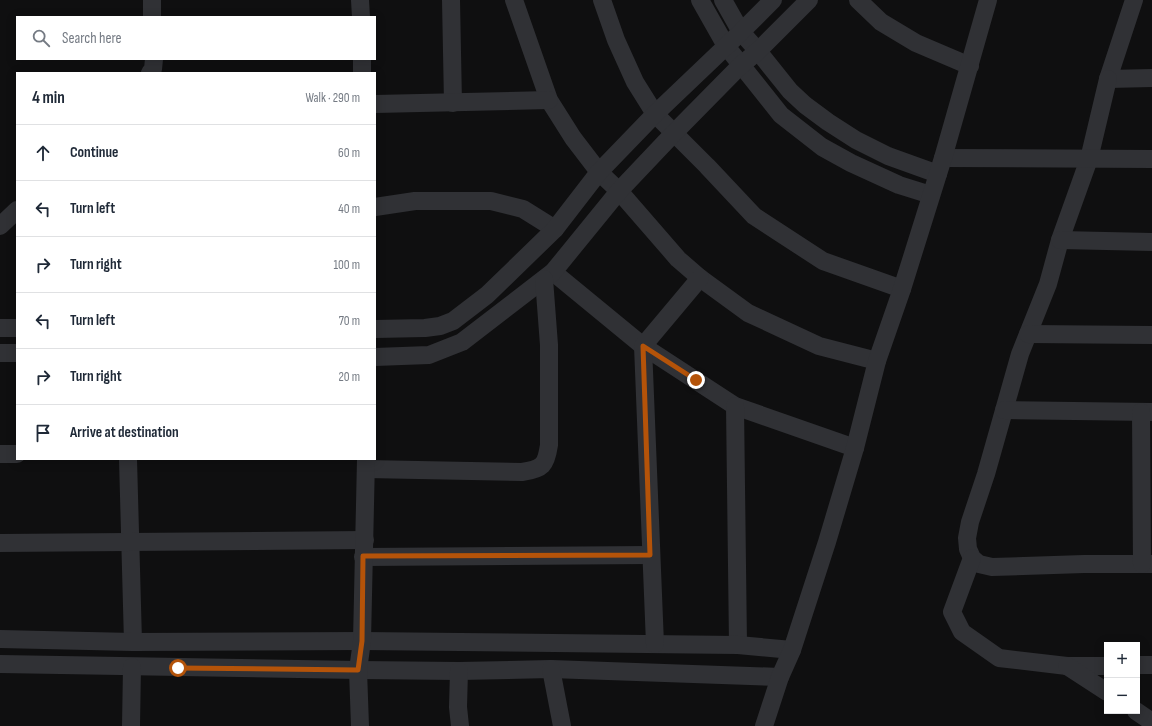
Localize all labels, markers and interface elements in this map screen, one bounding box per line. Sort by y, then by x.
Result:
search box [16,16,376,60]
icon: search [30,27,52,49]
text: Search here [62,29,122,48]
text: 4 min [32,88,65,108]
text: Walk · 290 m [305,90,360,106]
icon: ahead [32,142,54,164]
text: Continue [70,143,119,162]
text: 60 m [338,145,360,161]
icon: left [32,198,54,220]
text: Turn left [70,199,115,218]
text: 40 m [338,201,360,217]
icon: right [32,254,54,276]
text: Turn right [70,255,122,274]
text: 100 m [333,257,360,273]
icon: left [32,310,54,332]
text: Turn left [70,311,115,330]
text: 70 m [339,313,360,329]
icon: right [32,366,54,388]
text: Turn right [70,367,122,386]
text: 20 m [338,369,360,385]
route end [687,371,705,389]
icon: arrive [32,422,54,444]
text: Arrive at destination [70,423,179,442]
map controls [1104,642,1140,714]
button: + [1104,642,1140,678]
route start [169,659,187,677]
button: − [1104,678,1140,714]

